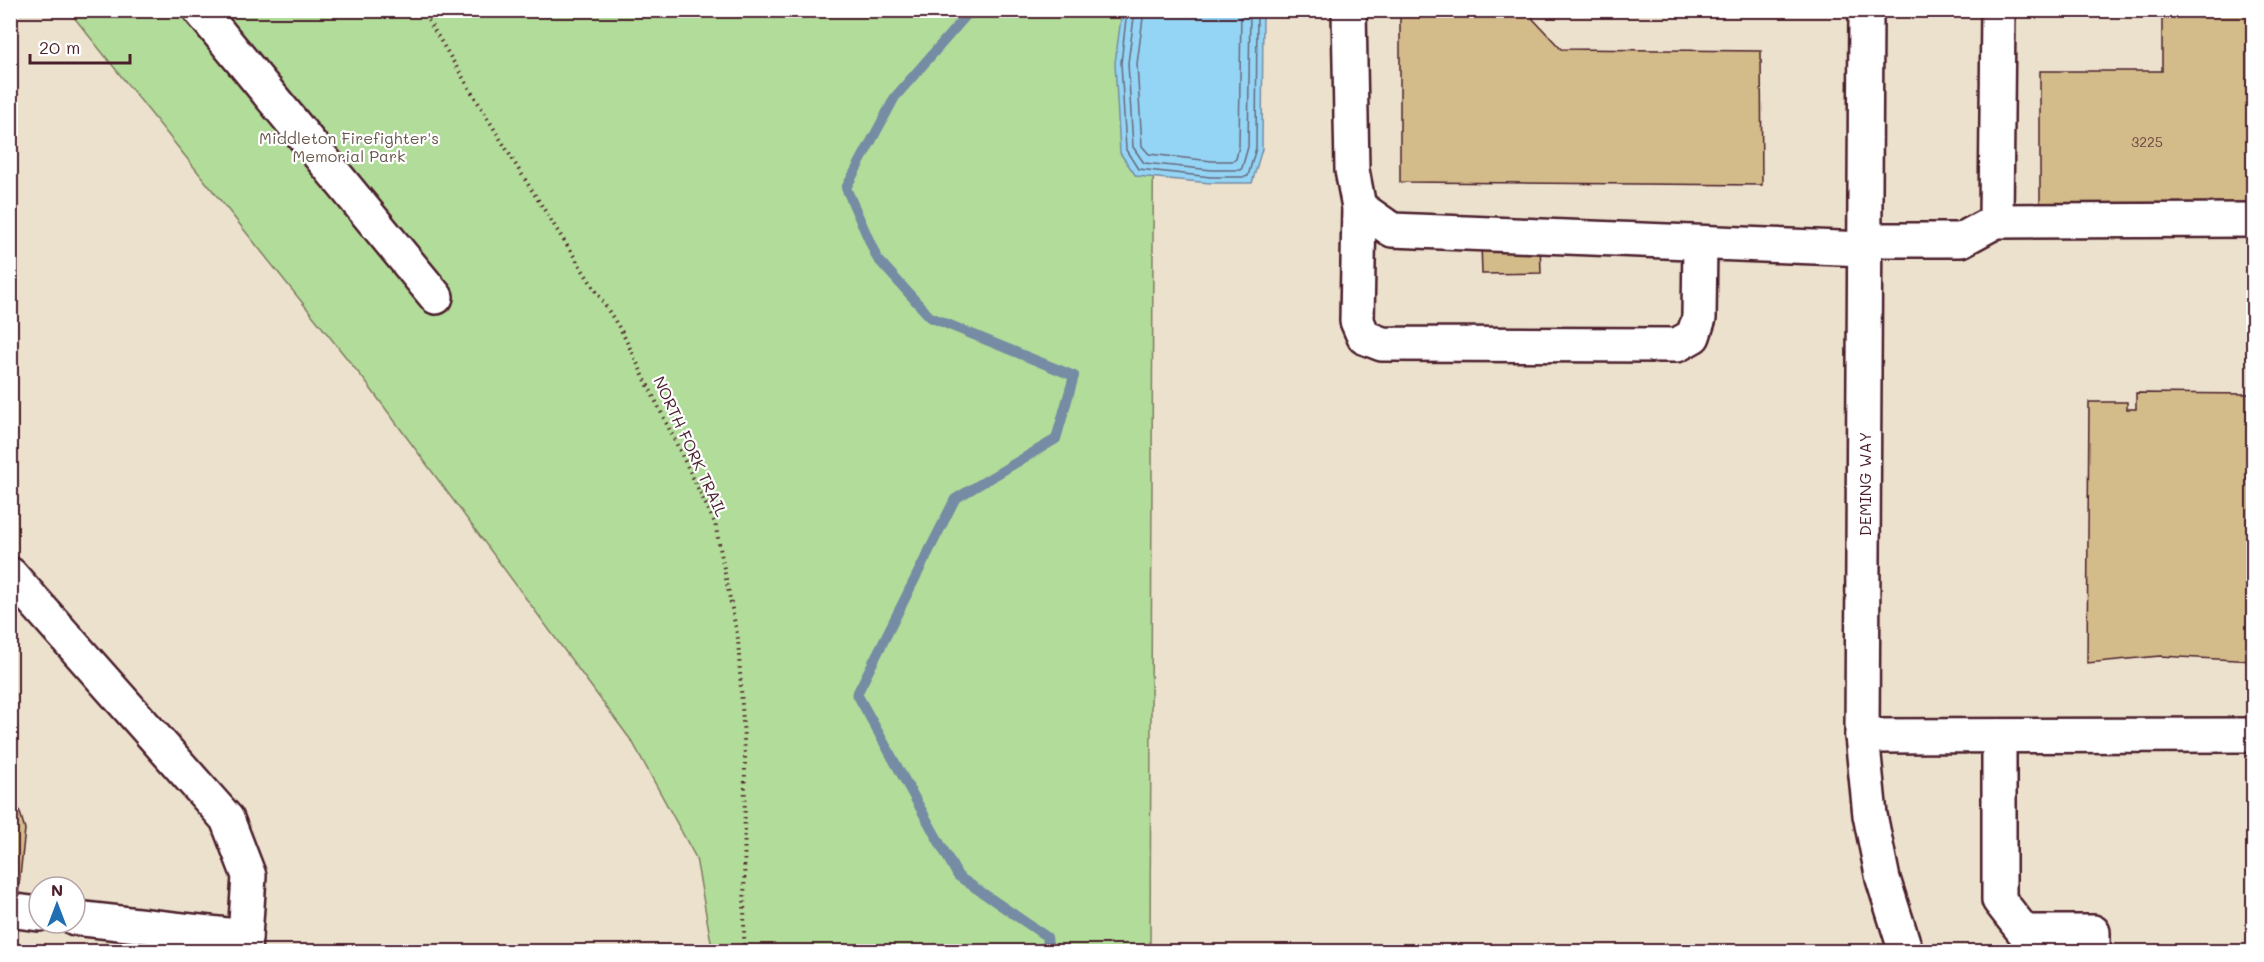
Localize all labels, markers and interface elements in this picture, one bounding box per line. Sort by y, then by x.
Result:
scale bar [30,27,130,65]
text: 20 m [39,35,80,59]
park label: Middleton Firefighter's Memorial Park [259,127,439,166]
house number: 3225 [2131,132,2163,151]
street label: NORTH FORK TRAIL [649,372,733,520]
street label: DEMING WAY [1854,432,1875,536]
north arrow [27,875,87,935]
text: N [51,879,63,900]

